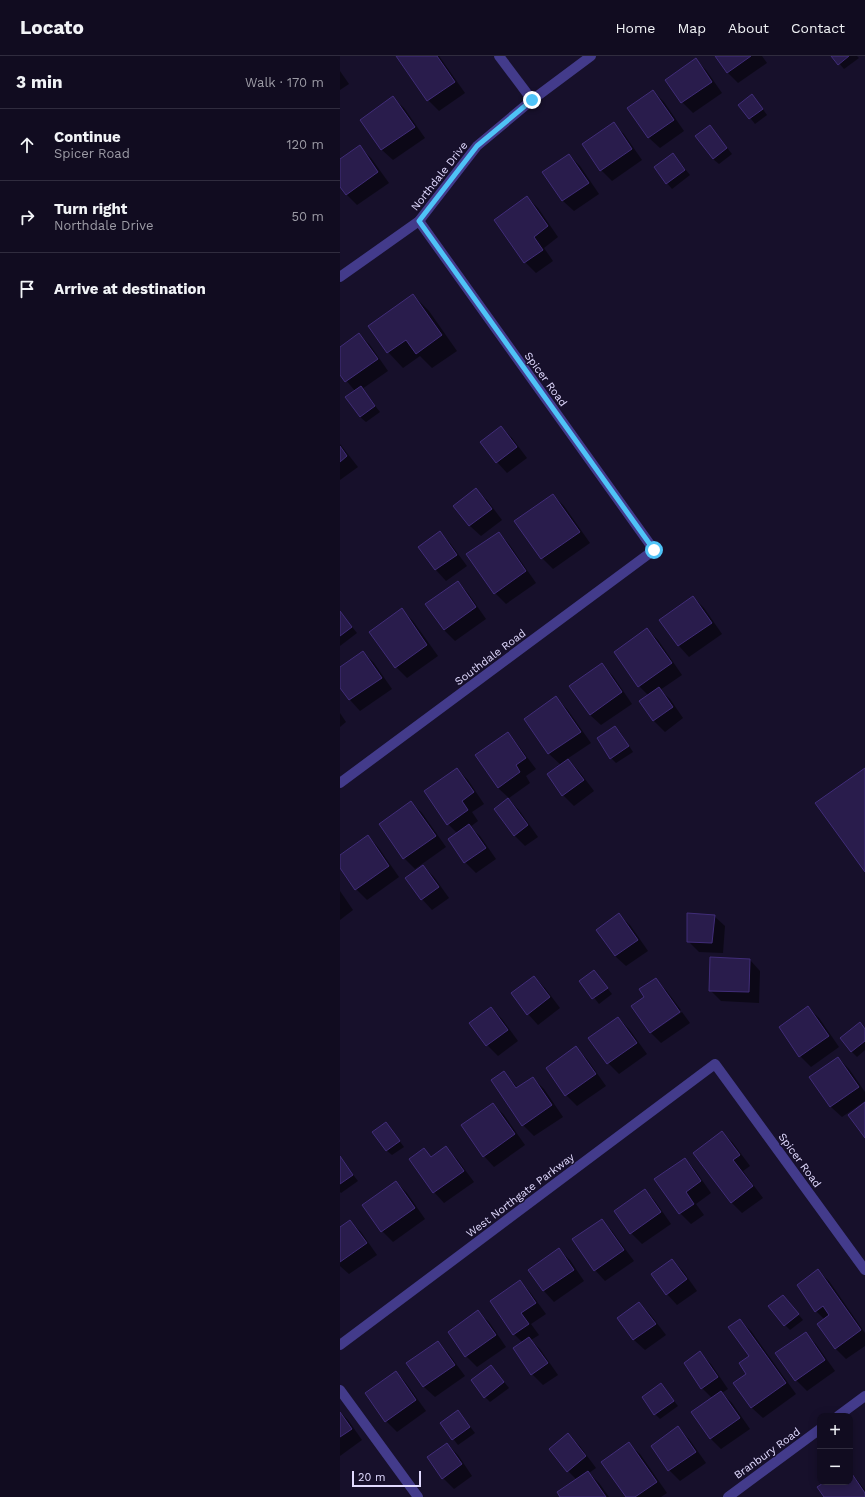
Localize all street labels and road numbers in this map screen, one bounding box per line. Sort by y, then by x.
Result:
street label: Northdale Drive [408,139,470,213]
street label: Spicer Road [521,350,570,409]
street label: Southdale Road [452,627,528,688]
street label: Spicer Road [775,1131,824,1190]
street label: West Northgate Parkway [464,1150,577,1240]
street label: Branbury Road [732,1425,803,1482]

